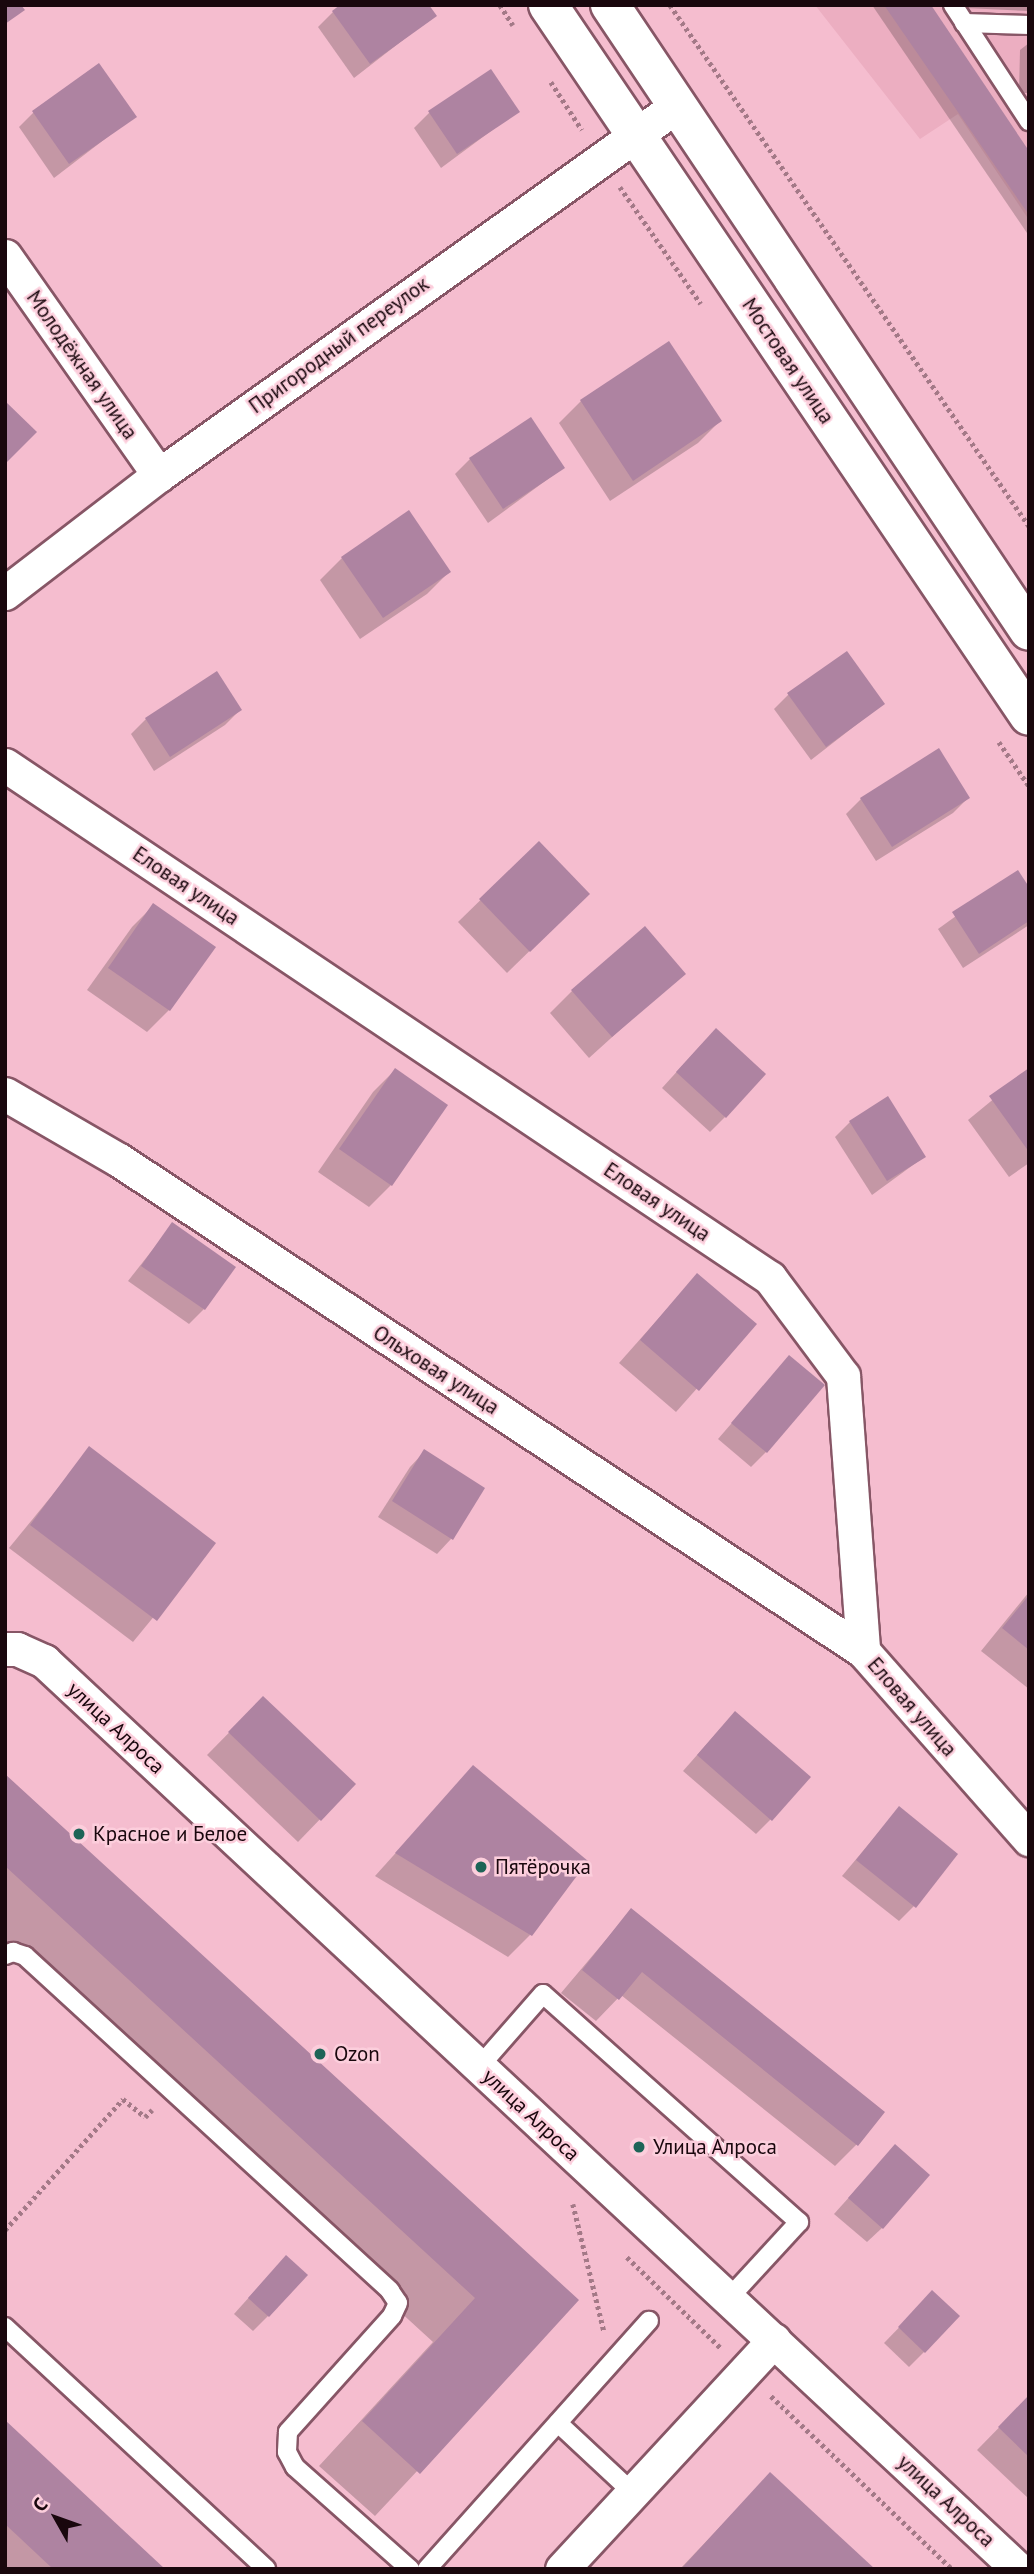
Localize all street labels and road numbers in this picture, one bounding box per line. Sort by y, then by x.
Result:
street label: Пригородный переулок [244,271,434,419]
street label: Молодёжная улица [21,286,143,444]
street label: Мостовая улица [737,293,839,429]
street label: Еловая улица [128,841,244,931]
street label: Еловая улица [599,1157,715,1247]
street label: Ольховая улица [368,1320,504,1420]
street label: Еловая улица [862,1652,962,1762]
street label: улица Алроса [62,1676,170,1780]
street label: улица Алроса [477,2063,585,2167]
street label: улица Алроса [892,2449,1000,2553]

